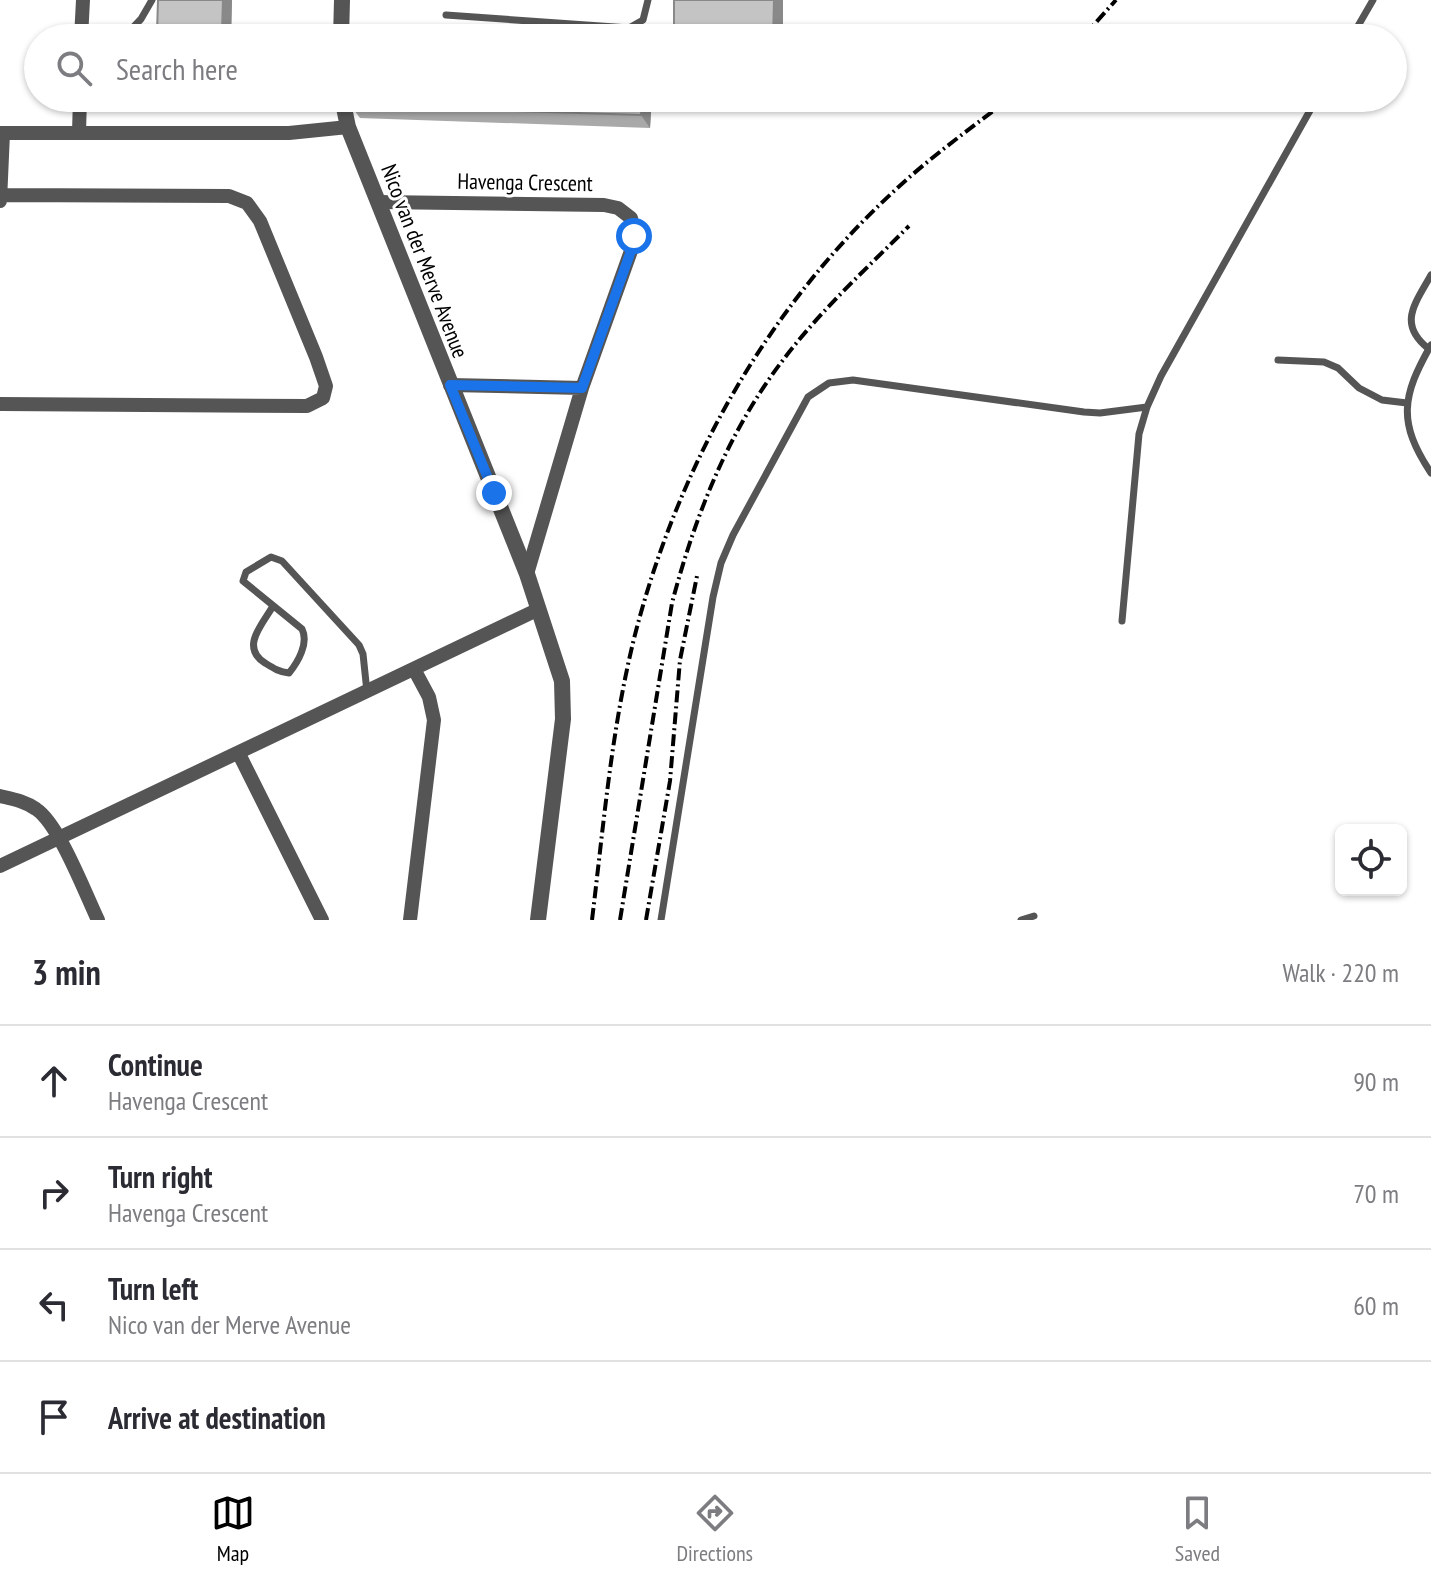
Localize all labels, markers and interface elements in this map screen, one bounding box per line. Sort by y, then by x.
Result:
search box [24,24,1407,112]
icon: search [52,46,96,90]
text: Search here [116,49,238,88]
street label: Nico van der Merve Avenue [375,160,475,362]
street label: Havenga Crescent [457,167,593,197]
route start [616,218,652,254]
route end [476,475,512,511]
map controls [1335,824,1407,896]
button: locate [1335,824,1407,896]
text: 3 min [32,950,101,994]
text: Walk · 220 m [1282,956,1399,989]
text: Continue [108,1045,203,1084]
icon: ahead [32,1059,76,1103]
text: 90 m [1353,1065,1399,1098]
text: Havenga Crescent [108,1084,268,1117]
text: Turn right [108,1157,212,1196]
icon: right [32,1171,76,1215]
text: 70 m [1353,1177,1399,1210]
text: Havenga Crescent [108,1196,268,1229]
text: Turn left [108,1269,198,1308]
icon: left [32,1283,76,1327]
text: 60 m [1353,1289,1399,1322]
text: Nico van der Merve Avenue [108,1308,351,1341]
icon: arrive [32,1395,76,1439]
text: Arrive at destination [108,1398,326,1437]
tab: Map [211,1491,255,1567]
tab: Directions [677,1491,753,1567]
tab: Saved [1175,1491,1220,1567]

